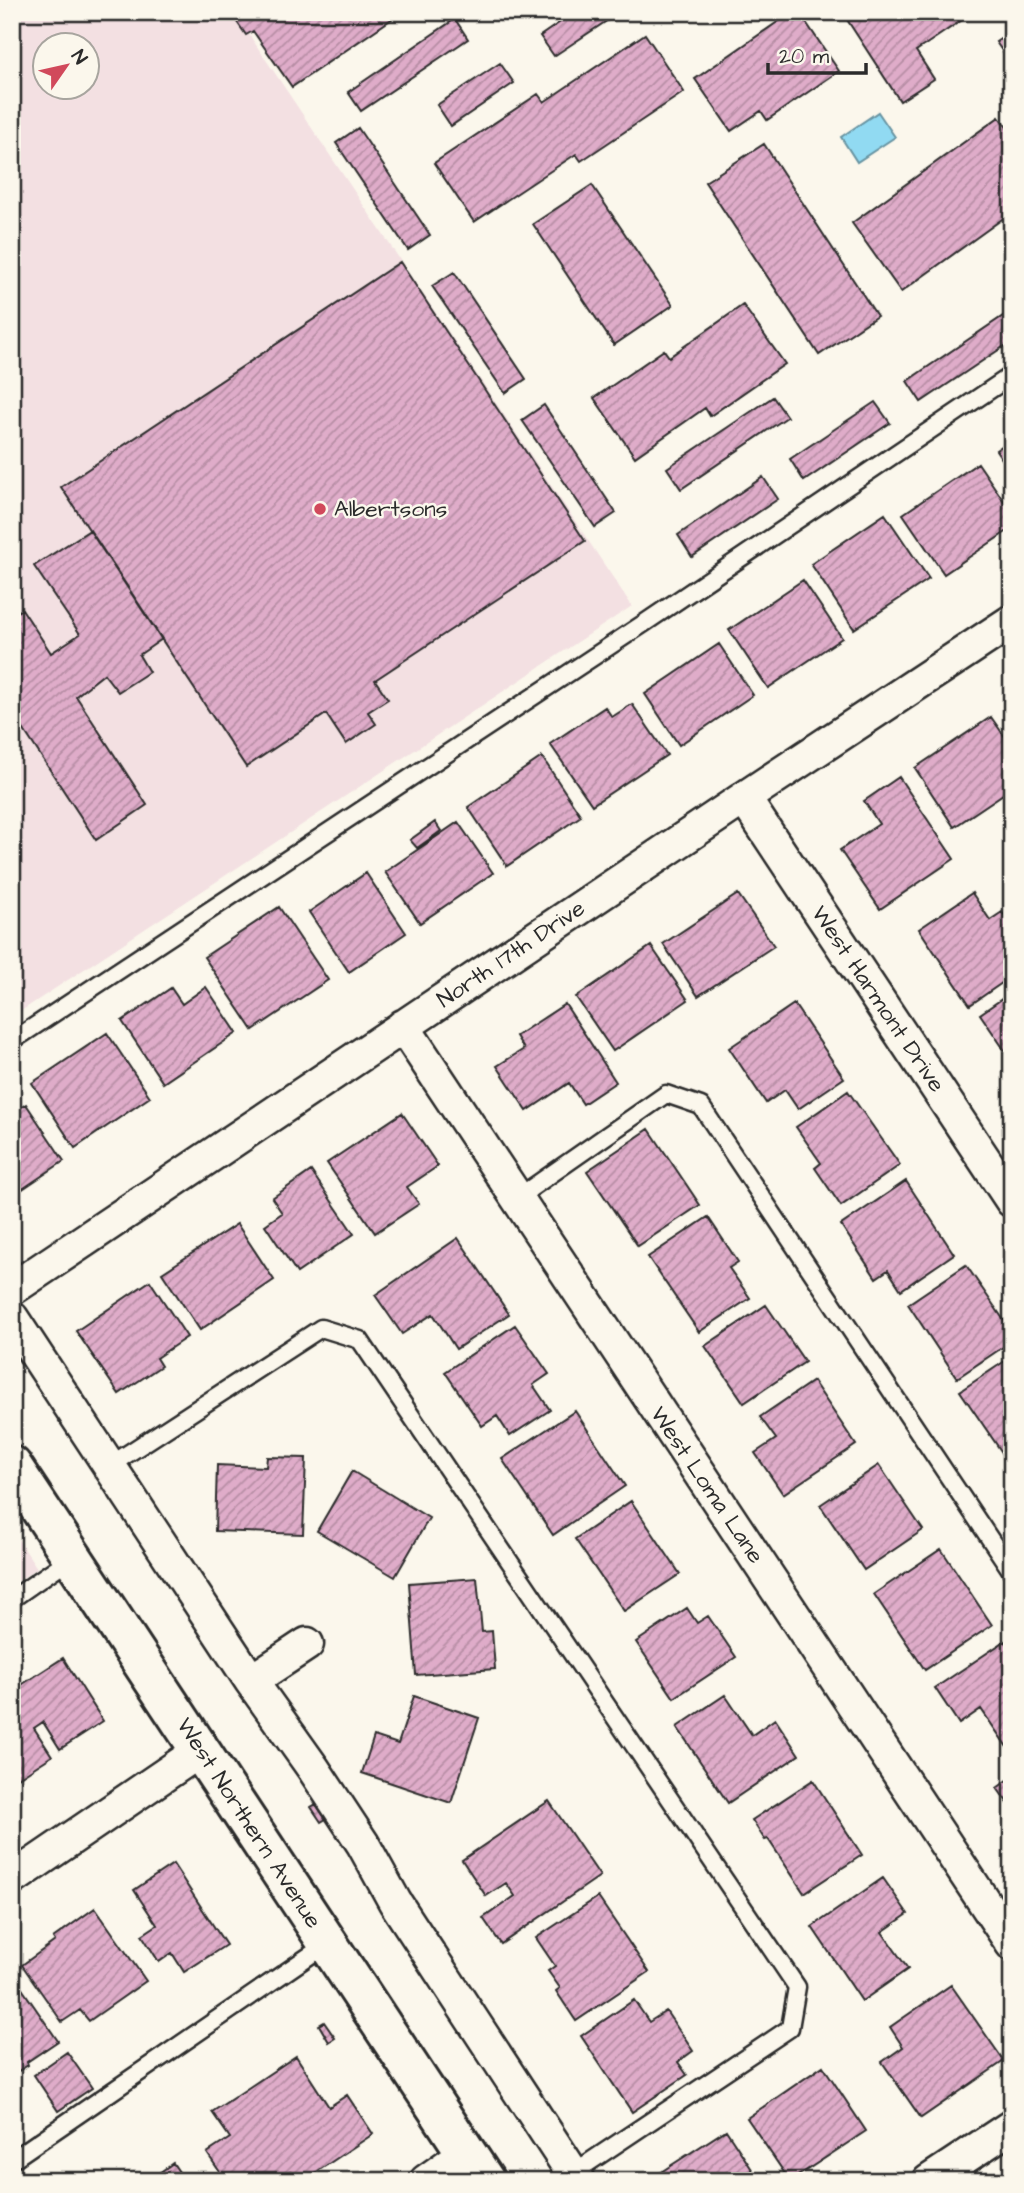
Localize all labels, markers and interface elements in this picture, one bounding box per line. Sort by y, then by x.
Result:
north arrow [32,32,102,102]
scale bar [768,32,866,76]
text: 20 m [779,42,830,71]
text: N [64,45,93,70]
place label: Albertsons [334,493,447,525]
marker: Albertsons [312,501,328,517]
street label: North 17th Drive [431,893,591,1015]
street label: West Harmont Drive [804,899,952,1099]
street label: West Loma Lane [642,1400,772,1570]
street label: West Northern Avenue [169,1711,329,1935]

